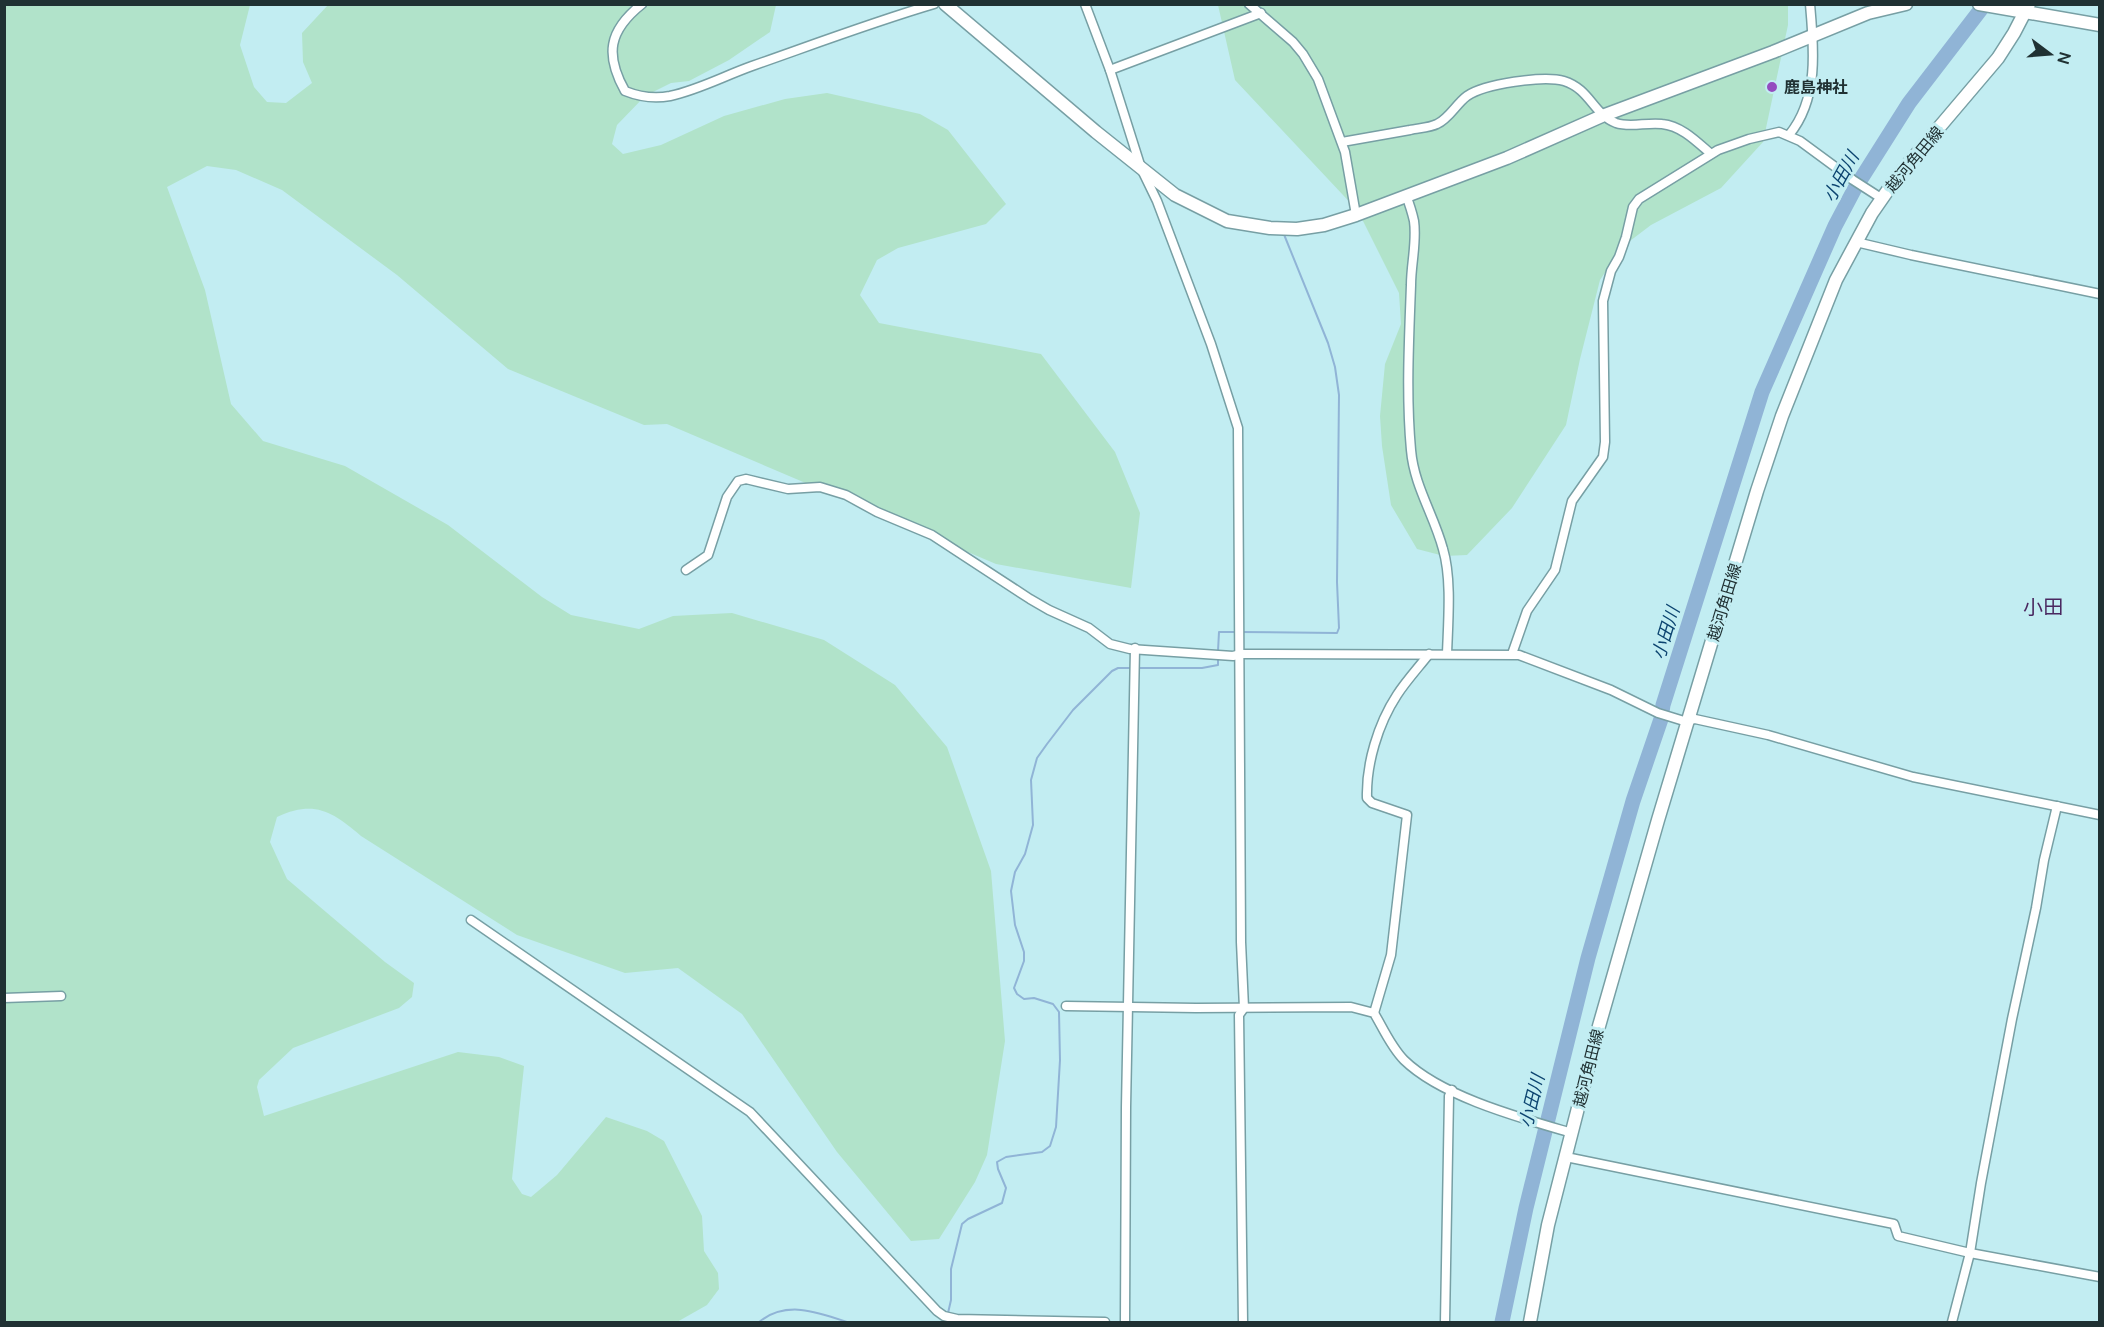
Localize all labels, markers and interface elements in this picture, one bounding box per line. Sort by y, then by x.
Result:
north arrow [2020,24,2080,84]
text: N [2052,50,2077,67]
place label: 鹿島神社 [1784,76,1848,98]
marker: 鹿島神社 [1765,80,1779,94]
street label: 越河角田線 [1880,121,1948,197]
water label: 小田川 [1817,145,1865,206]
street label: 越河角田線 [1702,561,1746,643]
district label: 小田 [2023,593,2063,620]
water label: 小田川 [1646,601,1685,662]
street label: 越河角田線 [1568,1027,1608,1109]
water label: 小田川 [1513,1070,1550,1130]

